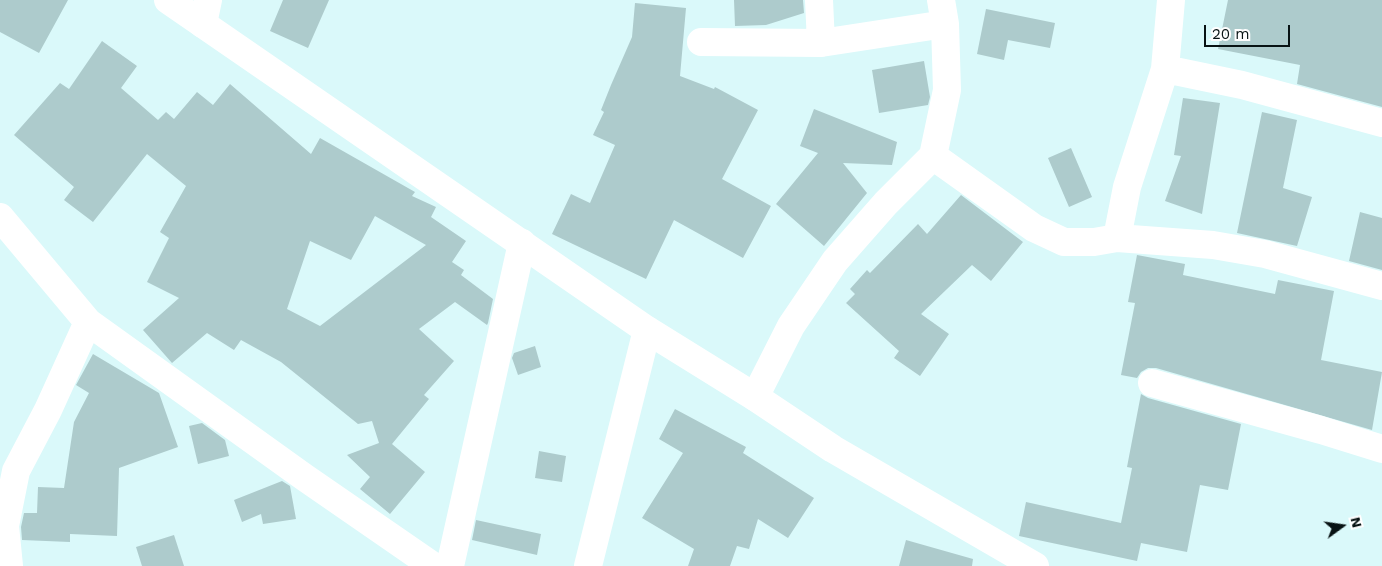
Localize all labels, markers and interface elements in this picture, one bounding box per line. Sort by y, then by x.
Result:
scale bar [1207,15,1293,47]
text: 20 m [1212,25,1250,43]
north arrow [1317,501,1367,551]
text: N [1348,515,1366,529]

